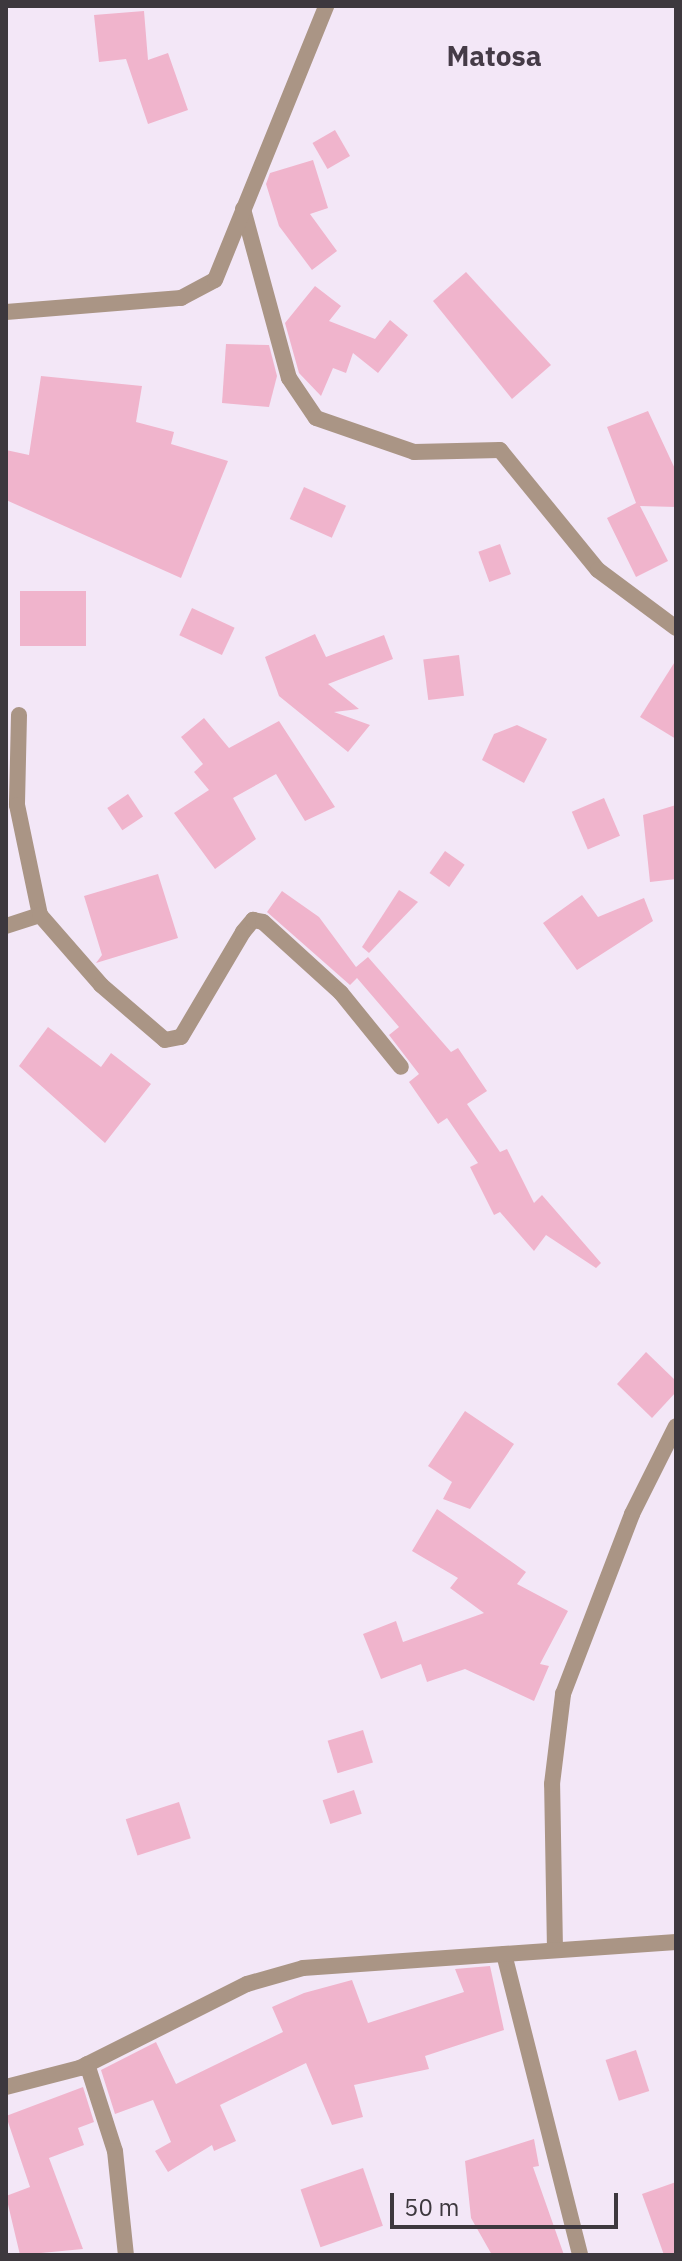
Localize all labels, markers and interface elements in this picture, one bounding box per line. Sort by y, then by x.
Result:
district label: Matosa [446,39,542,73]
scale bar [394,2177,622,2227]
text: 50 m [404,2191,459,2223]

